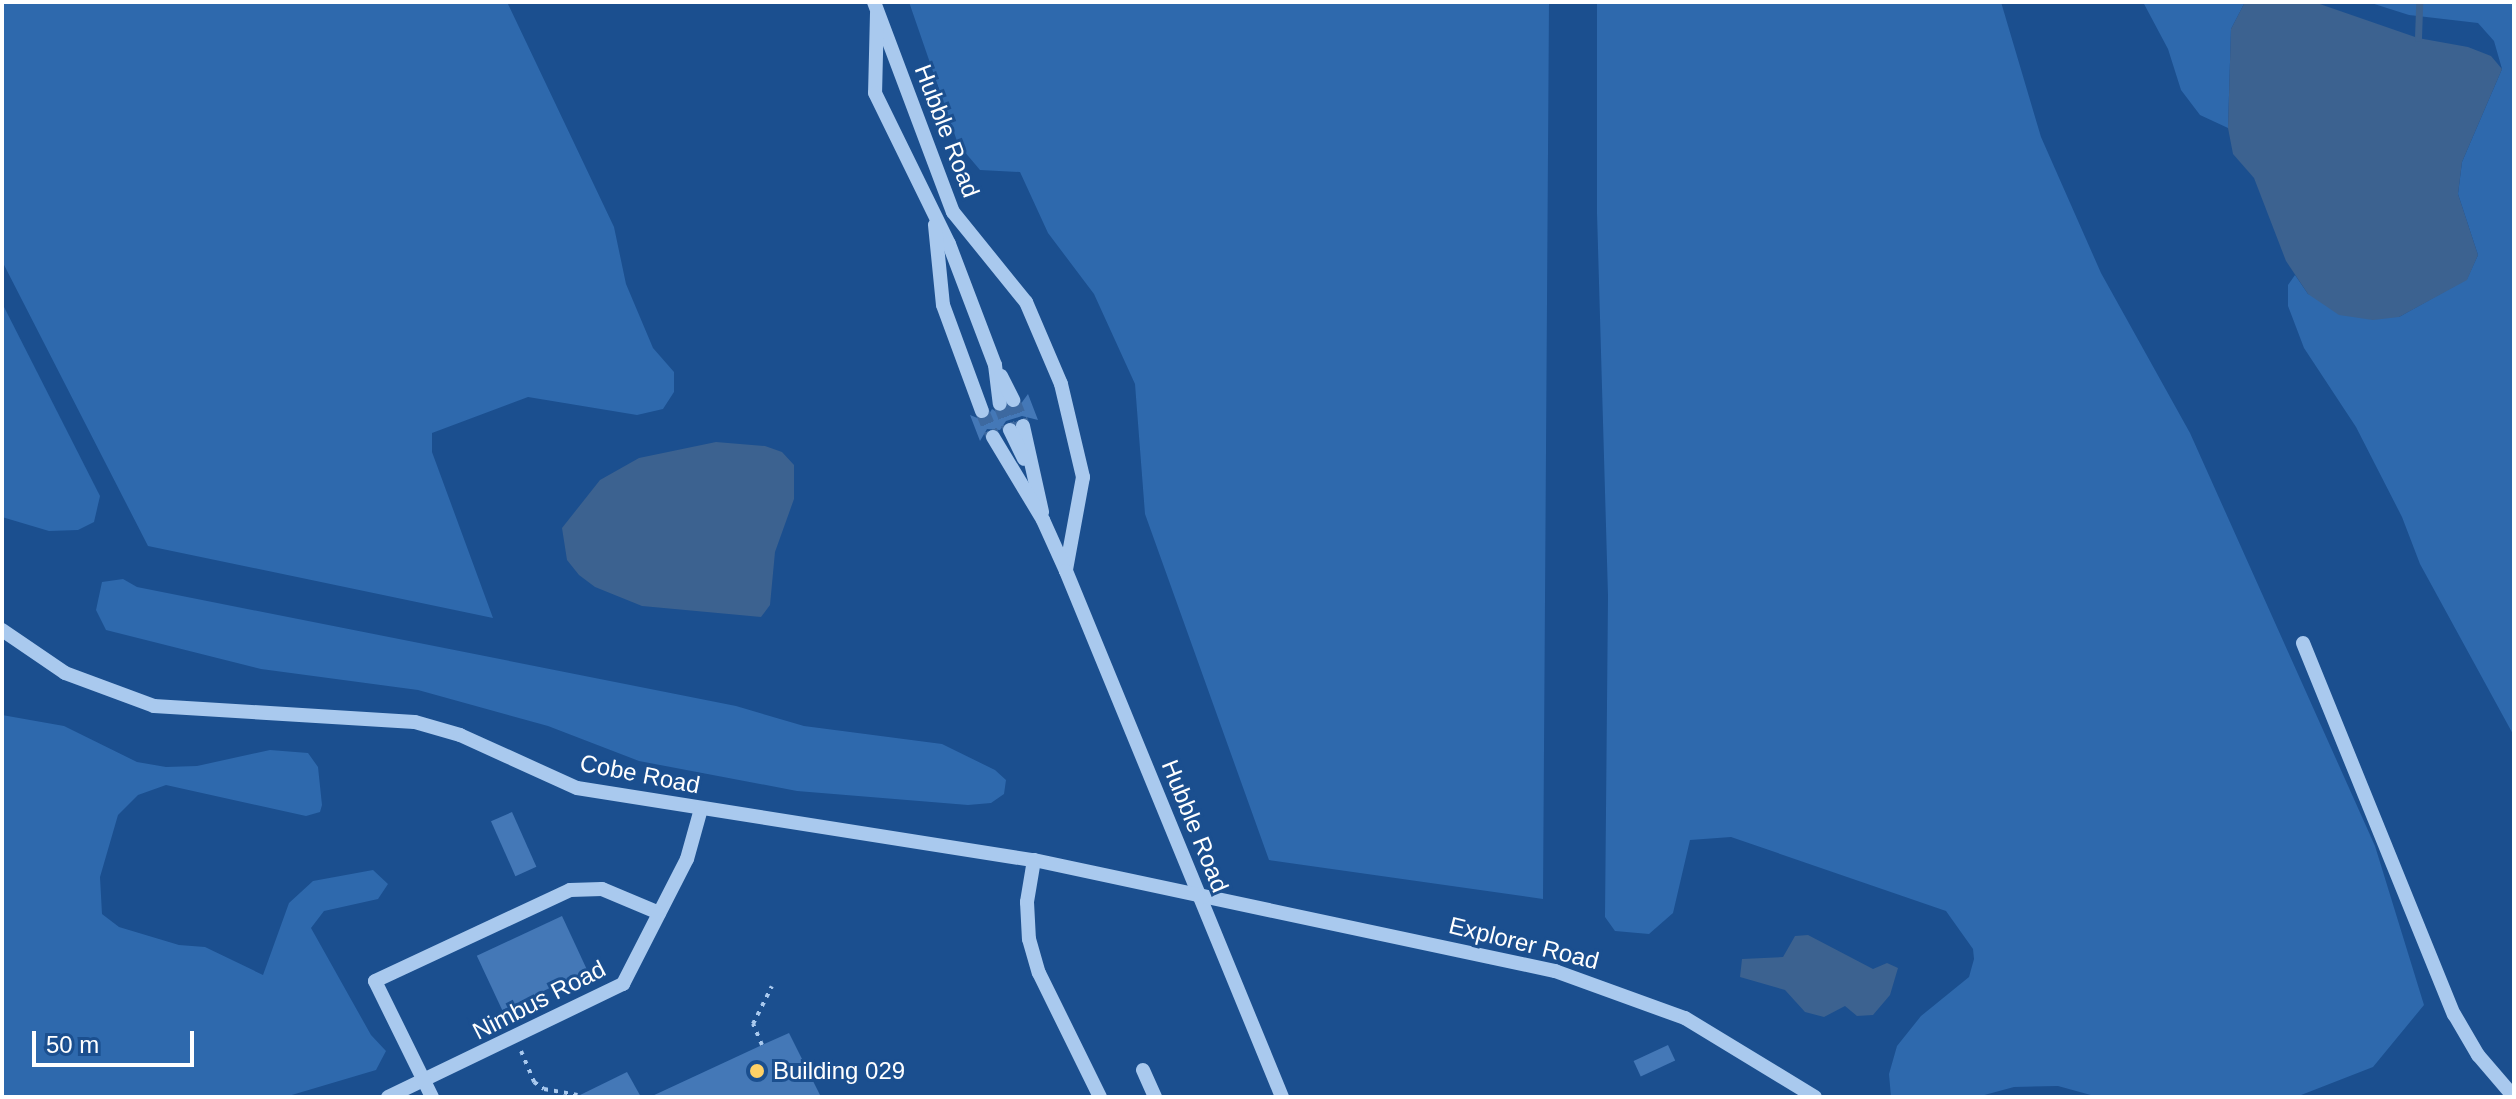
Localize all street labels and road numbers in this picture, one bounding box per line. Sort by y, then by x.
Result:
street label: Hubble Road [908,60,986,202]
street label: Cobe Road [578,748,702,800]
street label: Hubble Road [1155,756,1235,896]
street label: Explorer Road [1446,910,1602,976]
street label: Nimbus Road [468,954,610,1046]

